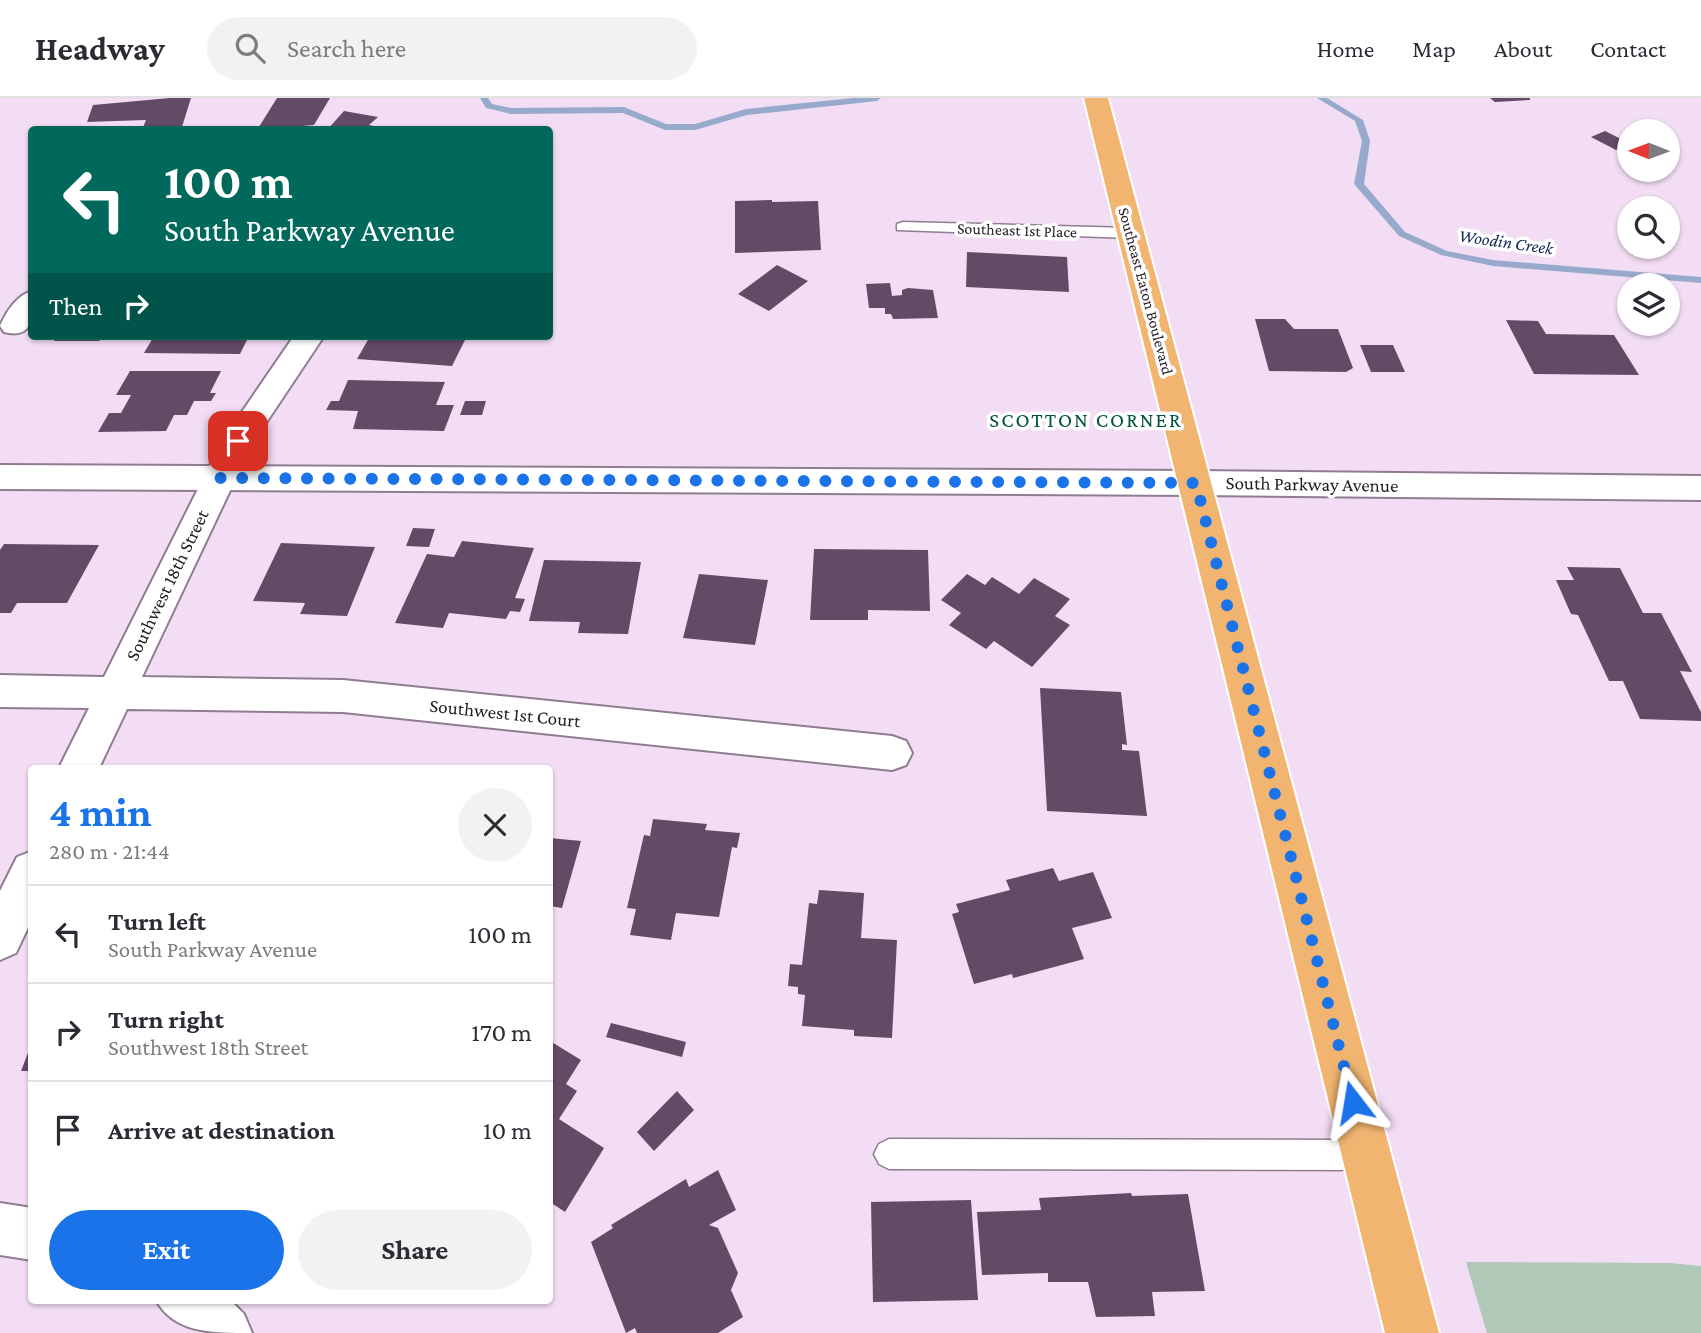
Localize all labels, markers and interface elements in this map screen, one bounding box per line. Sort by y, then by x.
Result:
search box [207,17,697,80]
icon: search [231,29,269,67]
text: Headway [35,30,165,67]
text: Search here [287,34,406,63]
text: Home [1317,35,1374,62]
text: Map [1412,35,1456,62]
text: About [1494,35,1552,62]
text: Contact [1590,35,1666,62]
north arrow [1617,119,1680,182]
map controls [1617,119,1680,336]
icon: left [49,154,140,245]
text: 100 m [164,154,293,209]
button: search [1617,196,1680,259]
street label: Southeast Eaton Boulevard [1115,206,1177,377]
text: South Parkway Avenue [164,212,455,248]
street label: Southeast 1st Place [957,219,1077,241]
water label: Woodin Creek [1458,225,1556,259]
button: layers [1617,273,1680,336]
icon: right [117,287,155,325]
text: Then [49,292,103,321]
district label: SCOTTON CORNER [989,408,1183,432]
pin [208,411,268,471]
icon: arrive [219,422,257,460]
street label: South Parkway Avenue [1225,472,1399,496]
street label: Southwest 18th Street [121,505,213,664]
street label: Southwest 1st Court [429,695,582,731]
text: 4 min [49,788,152,835]
button: close [458,788,532,862]
text: 280 m · 21:44 [49,838,170,864]
text: Turn left [108,907,206,936]
icon: left [49,915,87,953]
text: 100 m [468,920,532,949]
text: South Parkway Avenue [108,936,317,962]
text: Turn right [108,1005,224,1034]
icon: right [49,1013,87,1051]
text: 170 m [471,1018,532,1047]
text: Southwest 18th Street [108,1034,308,1060]
position arrow [1316,1065,1390,1139]
icon: arrive [49,1111,87,1149]
text: Arrive at destination [108,1116,335,1145]
text: 10 m [483,1116,532,1145]
button: Exit [49,1210,284,1290]
button: Share [298,1210,532,1290]

